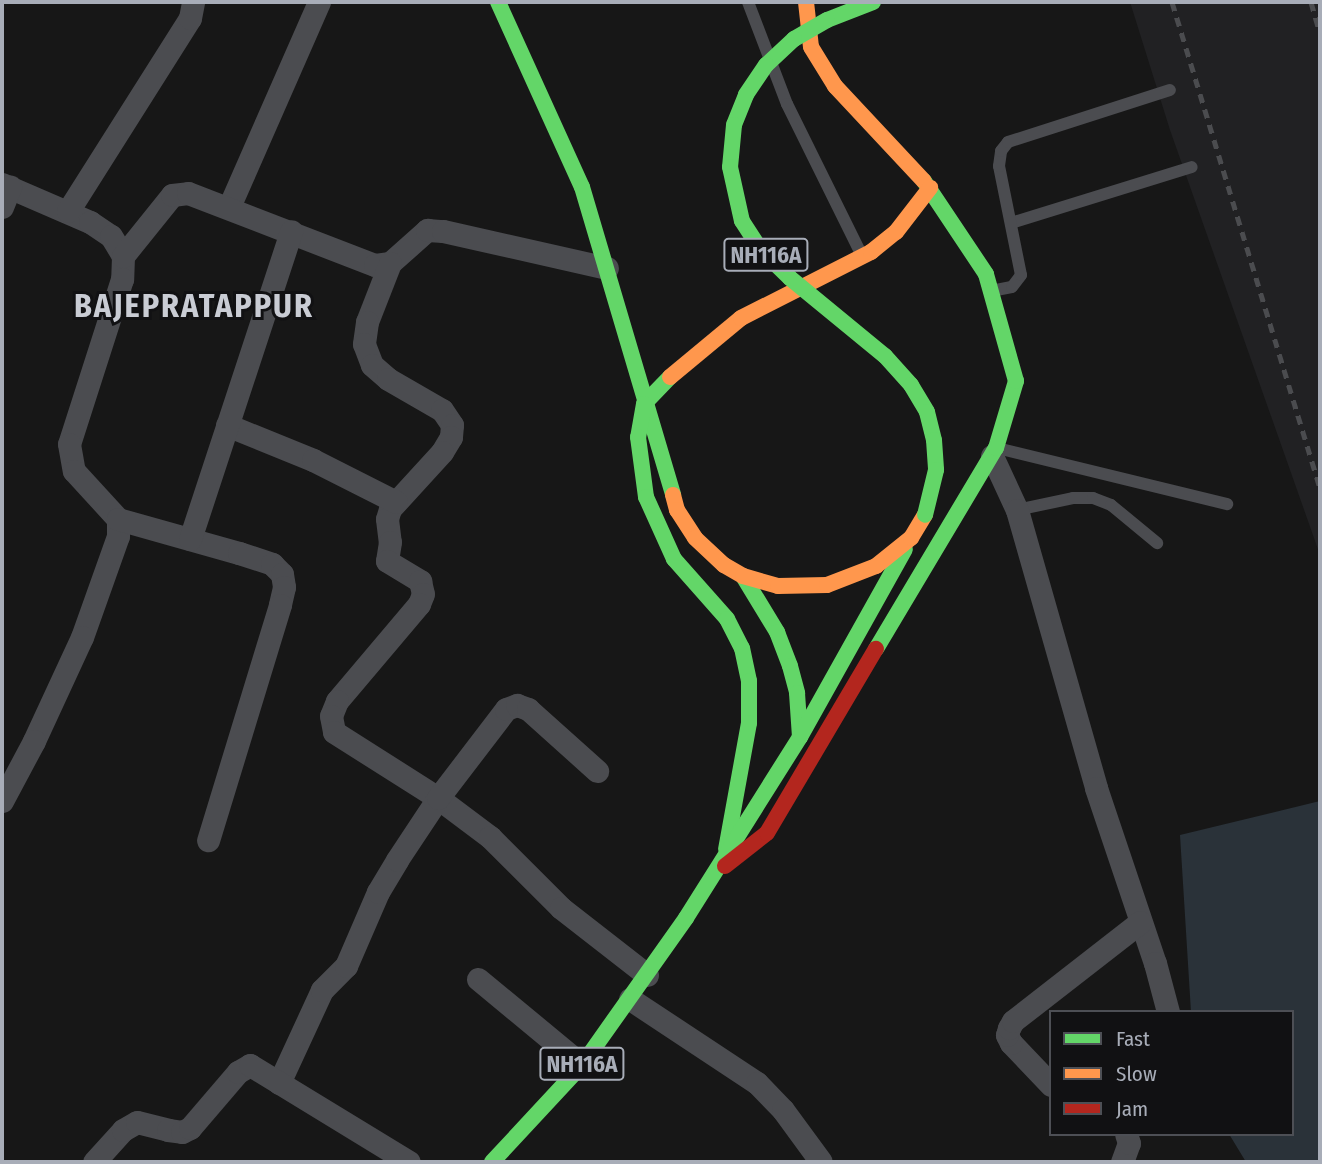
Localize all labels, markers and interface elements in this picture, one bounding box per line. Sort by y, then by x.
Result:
road number: NH116A [722,236,810,274]
district label: BAJEPRATAPPUR [76,287,312,325]
legend [1049,1010,1294,1136]
text: Fast [1116,1026,1150,1052]
road number: NH116A [538,1044,626,1084]
text: Slow [1116,1061,1157,1087]
text: Jam [1116,1096,1148,1122]

